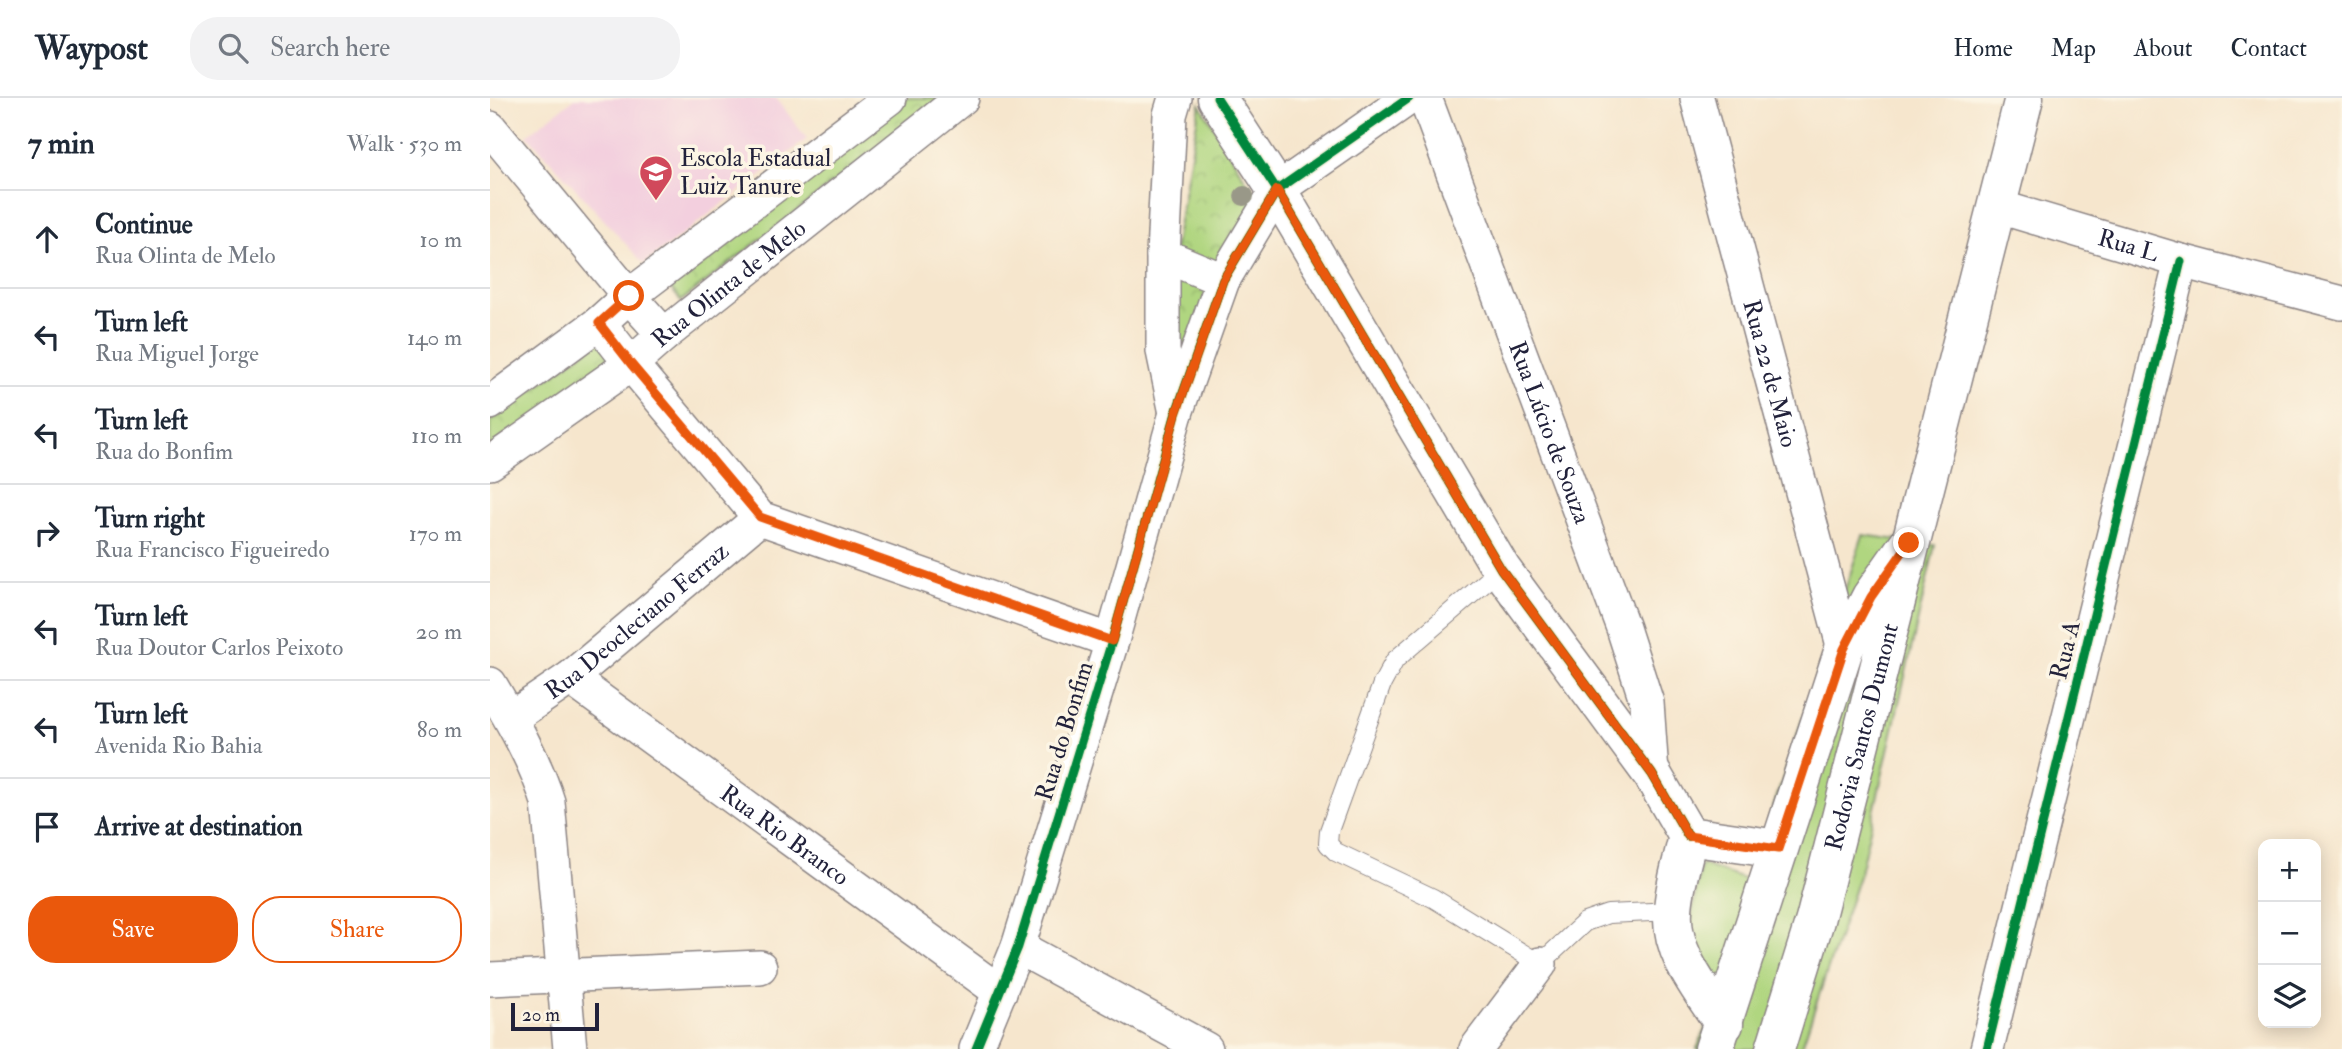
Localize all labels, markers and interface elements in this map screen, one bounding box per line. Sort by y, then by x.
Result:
search box [190,17,680,80]
text: Waypost [35,28,148,69]
icon: search [214,29,252,67]
text: Search here [270,32,390,64]
text: Home [1953,33,2013,64]
text: Map [2051,33,2096,64]
text: About [2134,33,2193,64]
text: Contact [2231,33,2307,64]
text: 7 min [28,125,95,162]
text: Walk · 530 m [347,129,462,158]
place label: Escola Estadual Luiz Tanure [680,143,831,202]
school or university icon: Escola Estadual Luiz Tanure [637,153,675,202]
text: Continue [95,209,193,241]
street label: Rua Olinta de Melo [645,213,813,355]
icon: ahead [28,220,66,258]
street label: Rua L [2094,222,2163,270]
text: 10 m [419,225,462,254]
text: Rua Olinta de Melo [95,241,276,270]
route start [613,280,644,311]
street label: Rua 22 de Maio [1735,296,1804,451]
text: Turn left [95,307,188,339]
icon: left [28,318,66,356]
text: 140 m [407,323,462,352]
street label: Rua Lúcio de Souza [1501,337,1598,529]
text: Rua Miguel Jorge [95,339,259,368]
text: Turn left [95,405,188,437]
icon: left [28,416,66,454]
text: 110 m [411,421,462,450]
text: Rua do Bonfim [95,437,233,466]
text: Turn right [95,503,205,535]
icon: right [28,514,66,552]
text: 170 m [409,519,462,548]
route end [1893,527,1924,558]
text: Rua Francisco Figueiredo [95,535,330,564]
street label: Rua Deocleciano Ferraz [539,536,736,707]
text: Turn left [95,601,188,633]
icon: left [28,612,66,650]
text: 20 m [416,617,462,646]
street label: Rua A [2043,617,2088,683]
street label: Rodovia Santos Dumont [1818,620,1906,854]
text: Rua Doutor Carlos Peixoto [95,633,343,662]
street label: Rua do Bonfim [1029,657,1100,805]
text: Turn left [95,699,188,731]
icon: left [28,710,66,748]
text: 80 m [417,715,462,744]
text: Avenida Rio Bahia [95,731,262,760]
street label: Rua Rio Branco [714,778,855,893]
icon: arrive [28,808,66,846]
text: Arrive at destination [95,811,303,843]
map controls [2258,839,2321,1028]
button: + [2258,839,2321,902]
button: Save [28,896,238,963]
button: Share [252,896,462,963]
button: − [2258,902,2321,965]
button: layers [2258,965,2321,1028]
scale bar [511,1000,598,1032]
text: 20 m [522,1003,560,1027]

